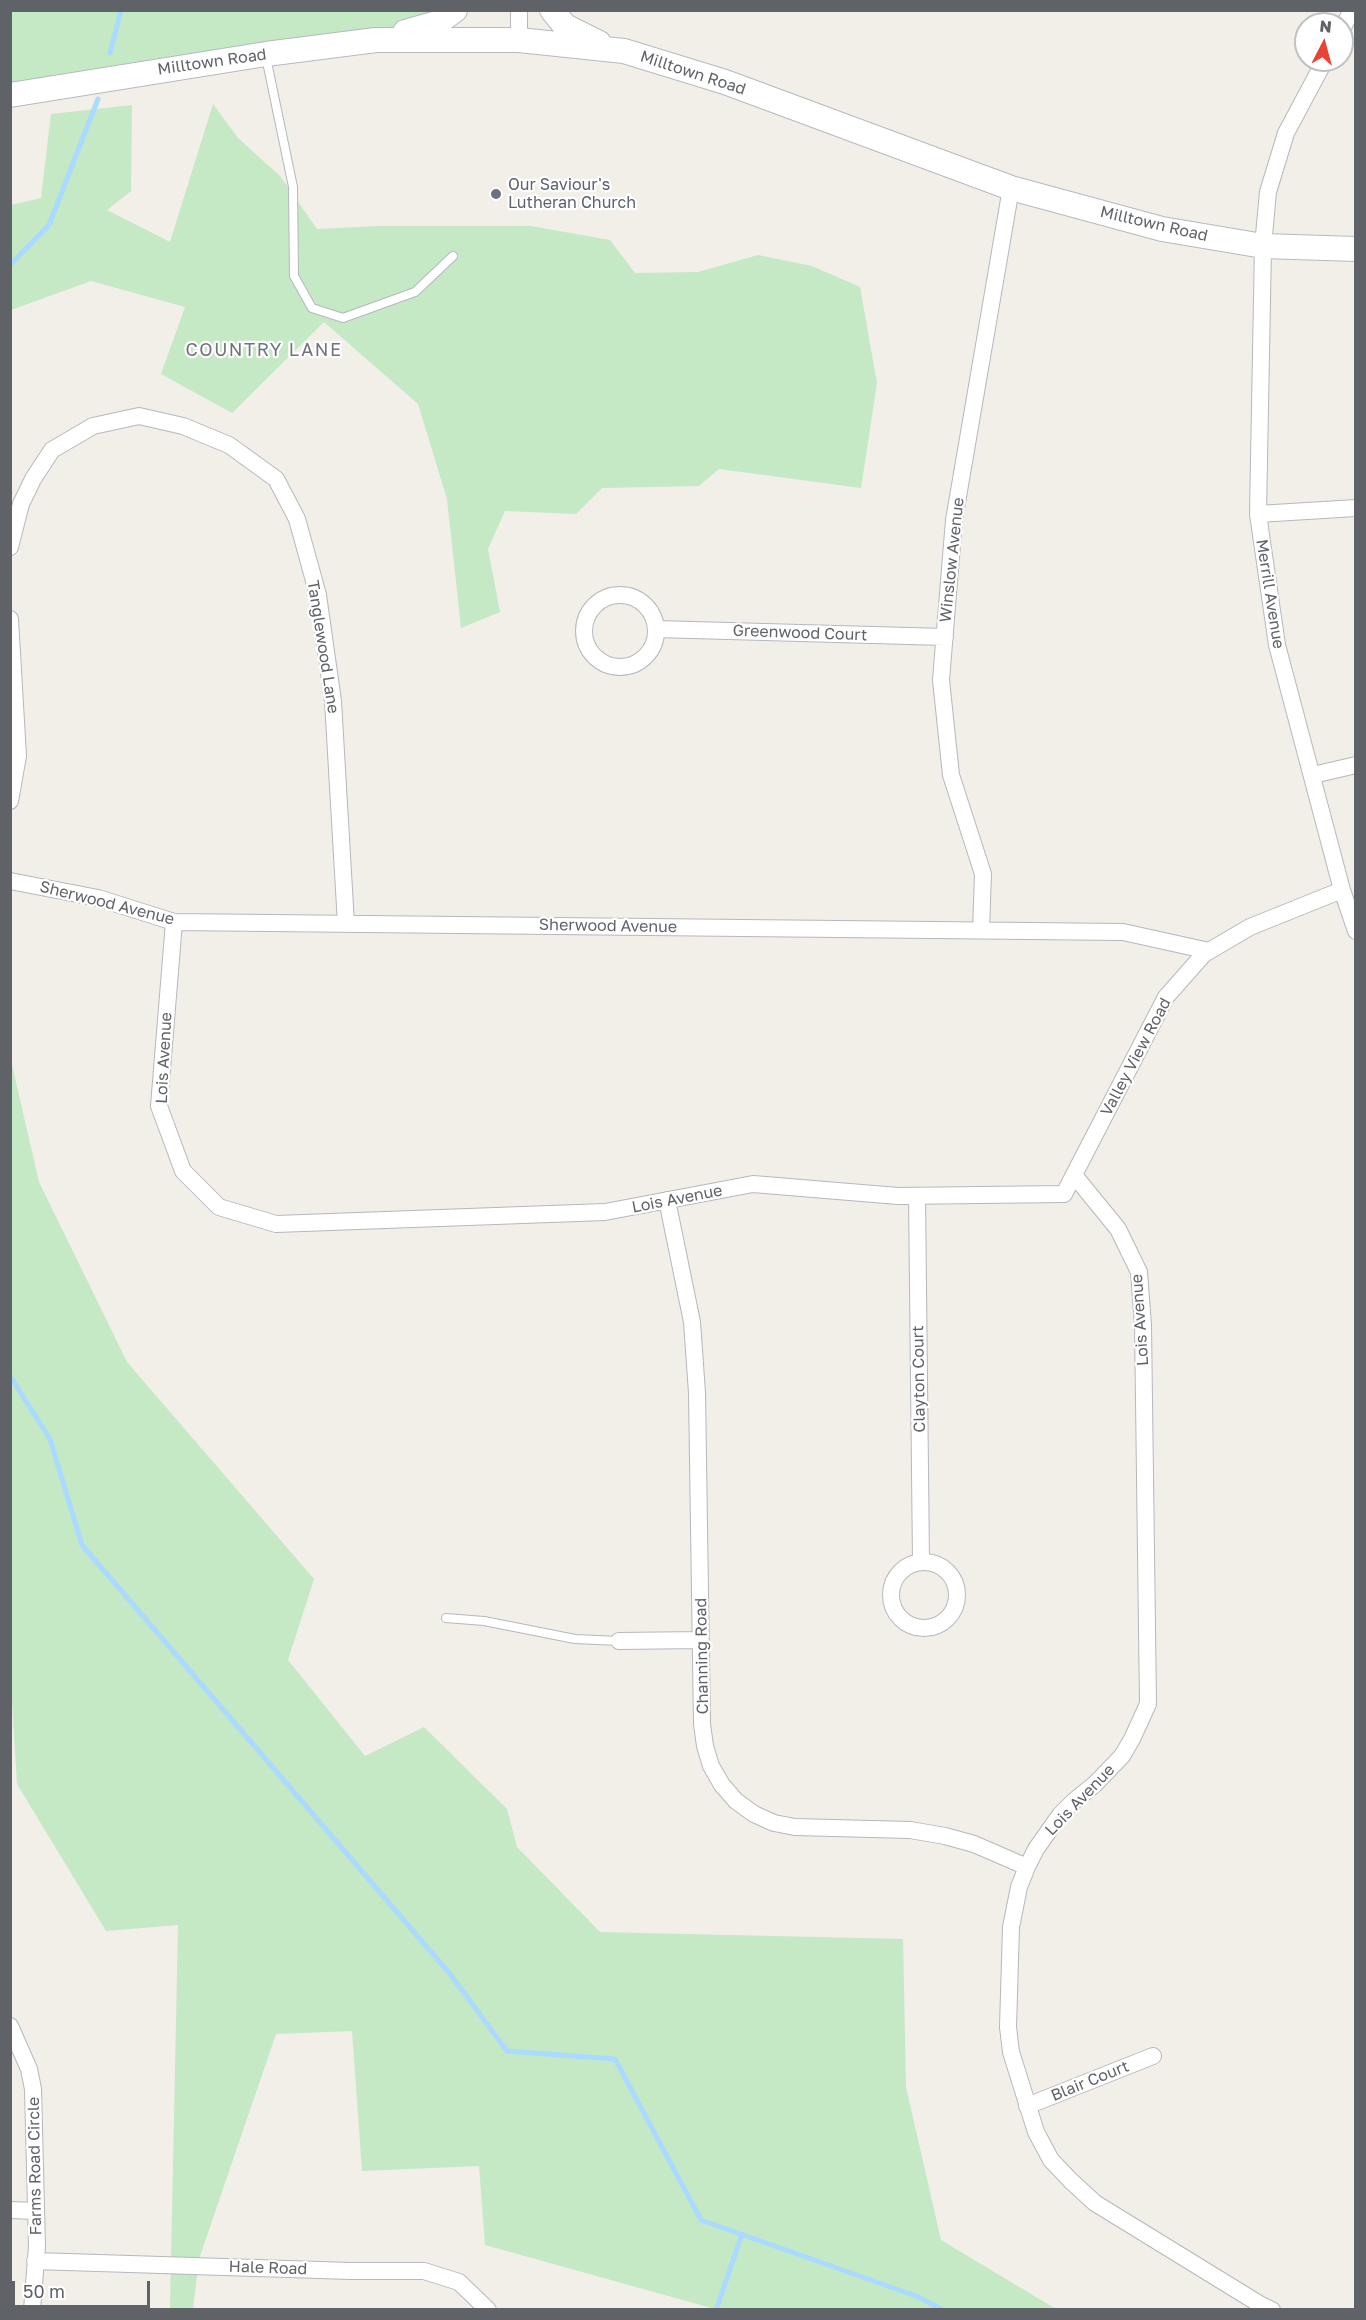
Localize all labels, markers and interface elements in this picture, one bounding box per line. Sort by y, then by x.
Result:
north arrow [1294,12,1354,72]
text: N [1319,16,1333,37]
street label: Milltown Road [156,45,268,79]
street label: Milltown Road [638,47,748,99]
place label: Our Saviour's Lutheran Church [508,175,636,213]
marker: Our Saviour's Lutheran Church [489,187,503,201]
street label: Milltown Road [1098,202,1210,246]
district label: COUNTRY LANE [186,339,342,361]
street label: Winslow Avenue [936,496,968,624]
street label: Merrill Avenue [1252,538,1288,650]
street label: Tanglewood Lane [303,579,343,715]
street label: Greenwood Court [732,621,868,645]
street label: Sherwood Avenue [38,877,176,929]
street label: Sherwood Avenue [539,915,677,937]
street label: Valley View Road [1097,995,1175,1119]
street label: Lois Avenue [152,1012,176,1104]
street label: Lois Avenue [630,1181,724,1217]
street label: Lois Avenue [1127,1274,1153,1366]
street label: Clayton Court [908,1325,930,1433]
street label: Channing Road [691,1598,713,1714]
street label: Lois Avenue [1041,1760,1119,1840]
street label: Blair Court [1048,2057,1132,2105]
street label: Farms Road Circle [24,2097,46,2235]
street label: Hale Road [228,2257,308,2279]
scale bar [15,2269,153,2307]
text: 50 m [23,2280,65,2302]

